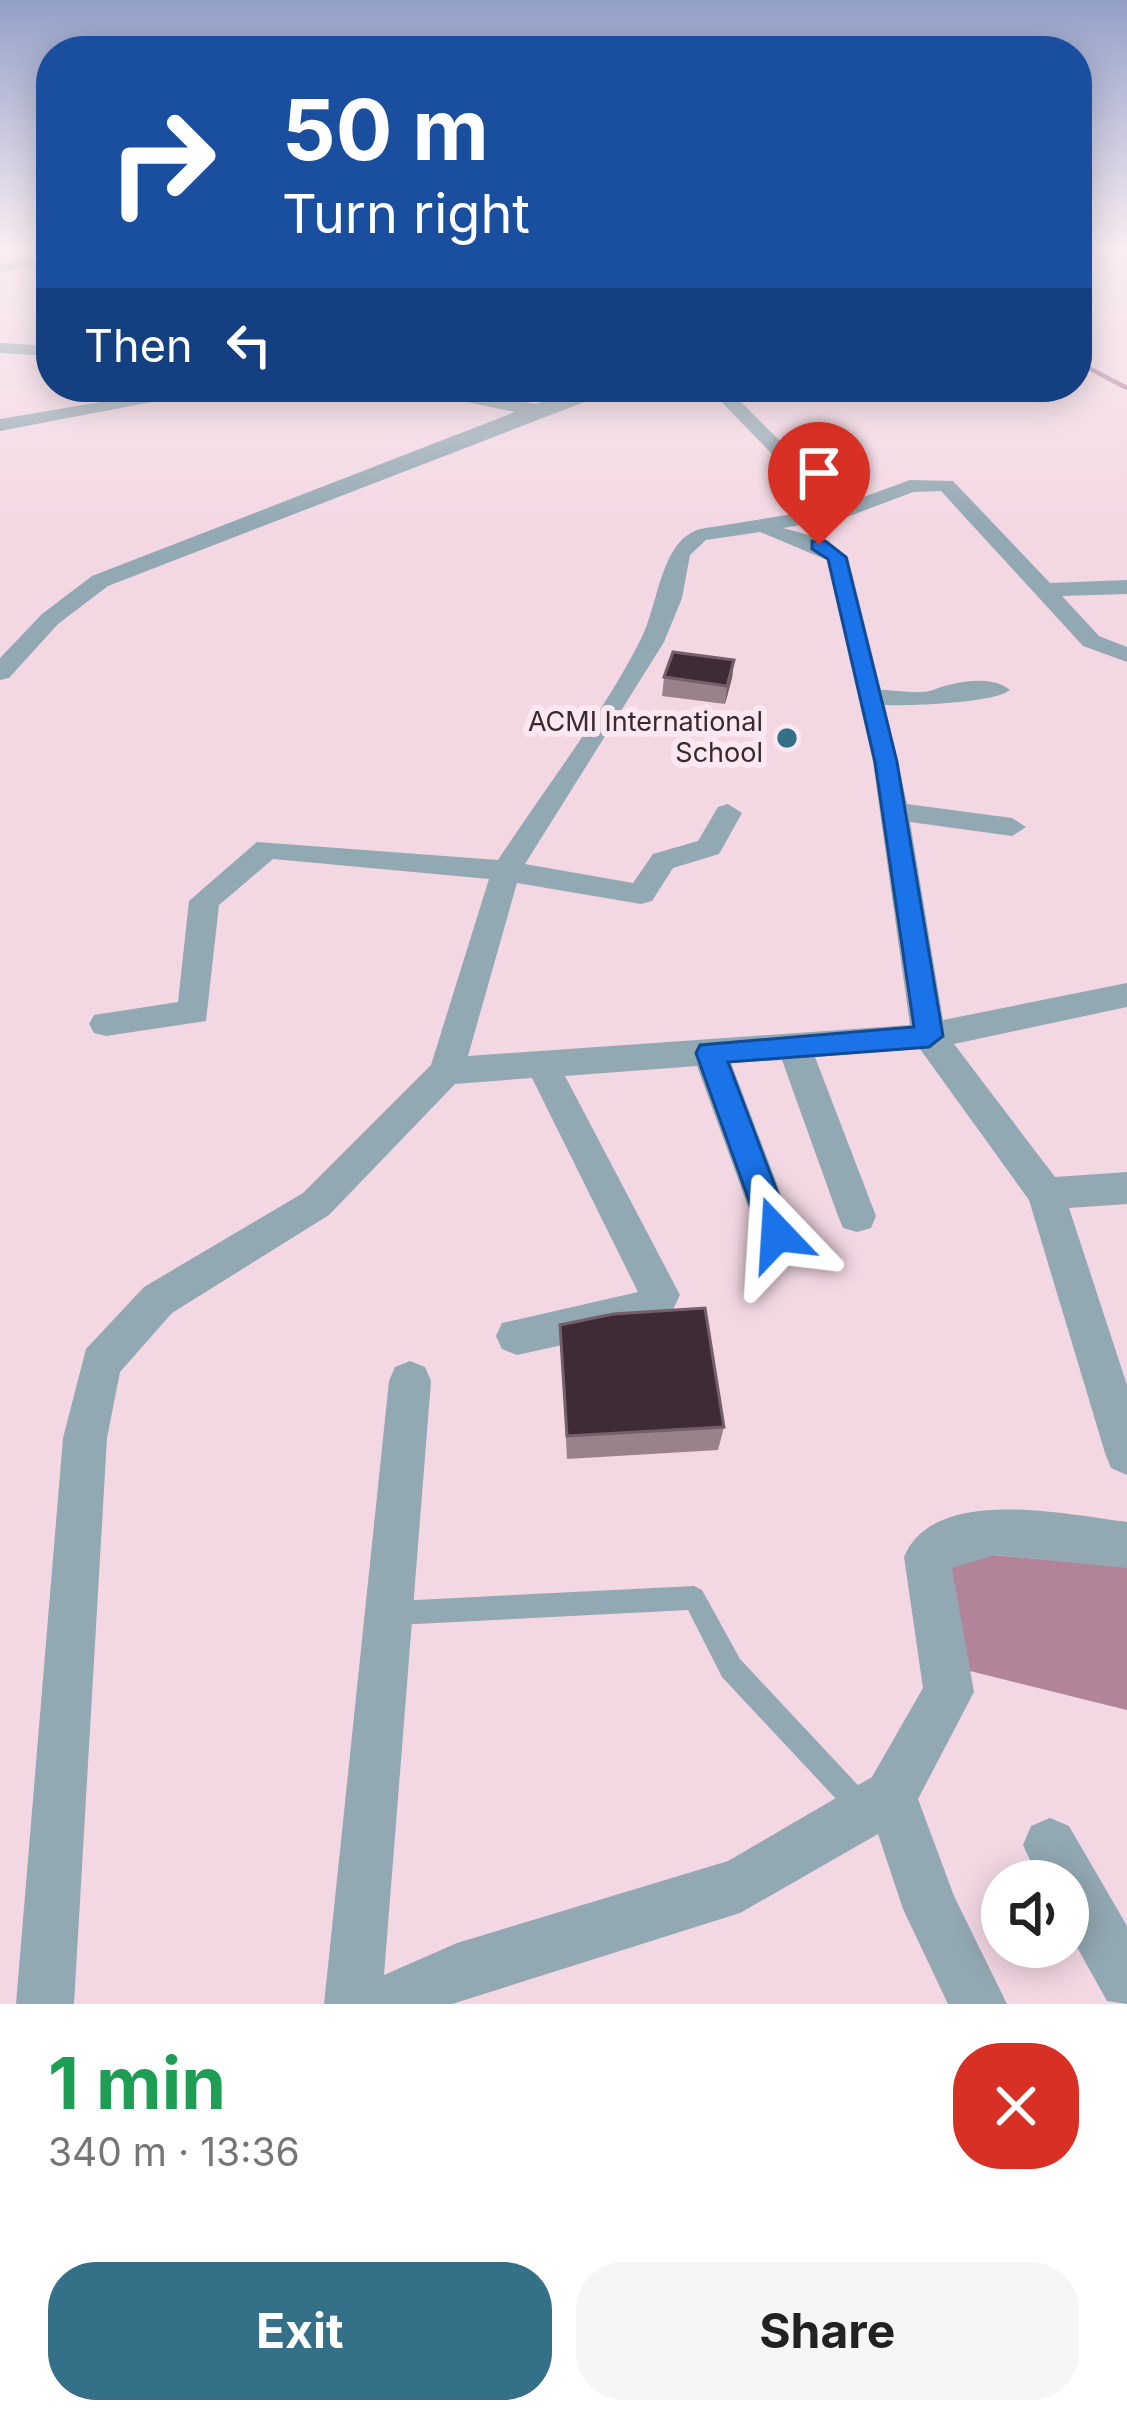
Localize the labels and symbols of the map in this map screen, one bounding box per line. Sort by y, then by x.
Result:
pin [768,422,870,545]
place label: ACMI International School [528,705,763,769]
marker: ACMI International School [774,725,800,751]
position arrow [714,1171,840,1297]

